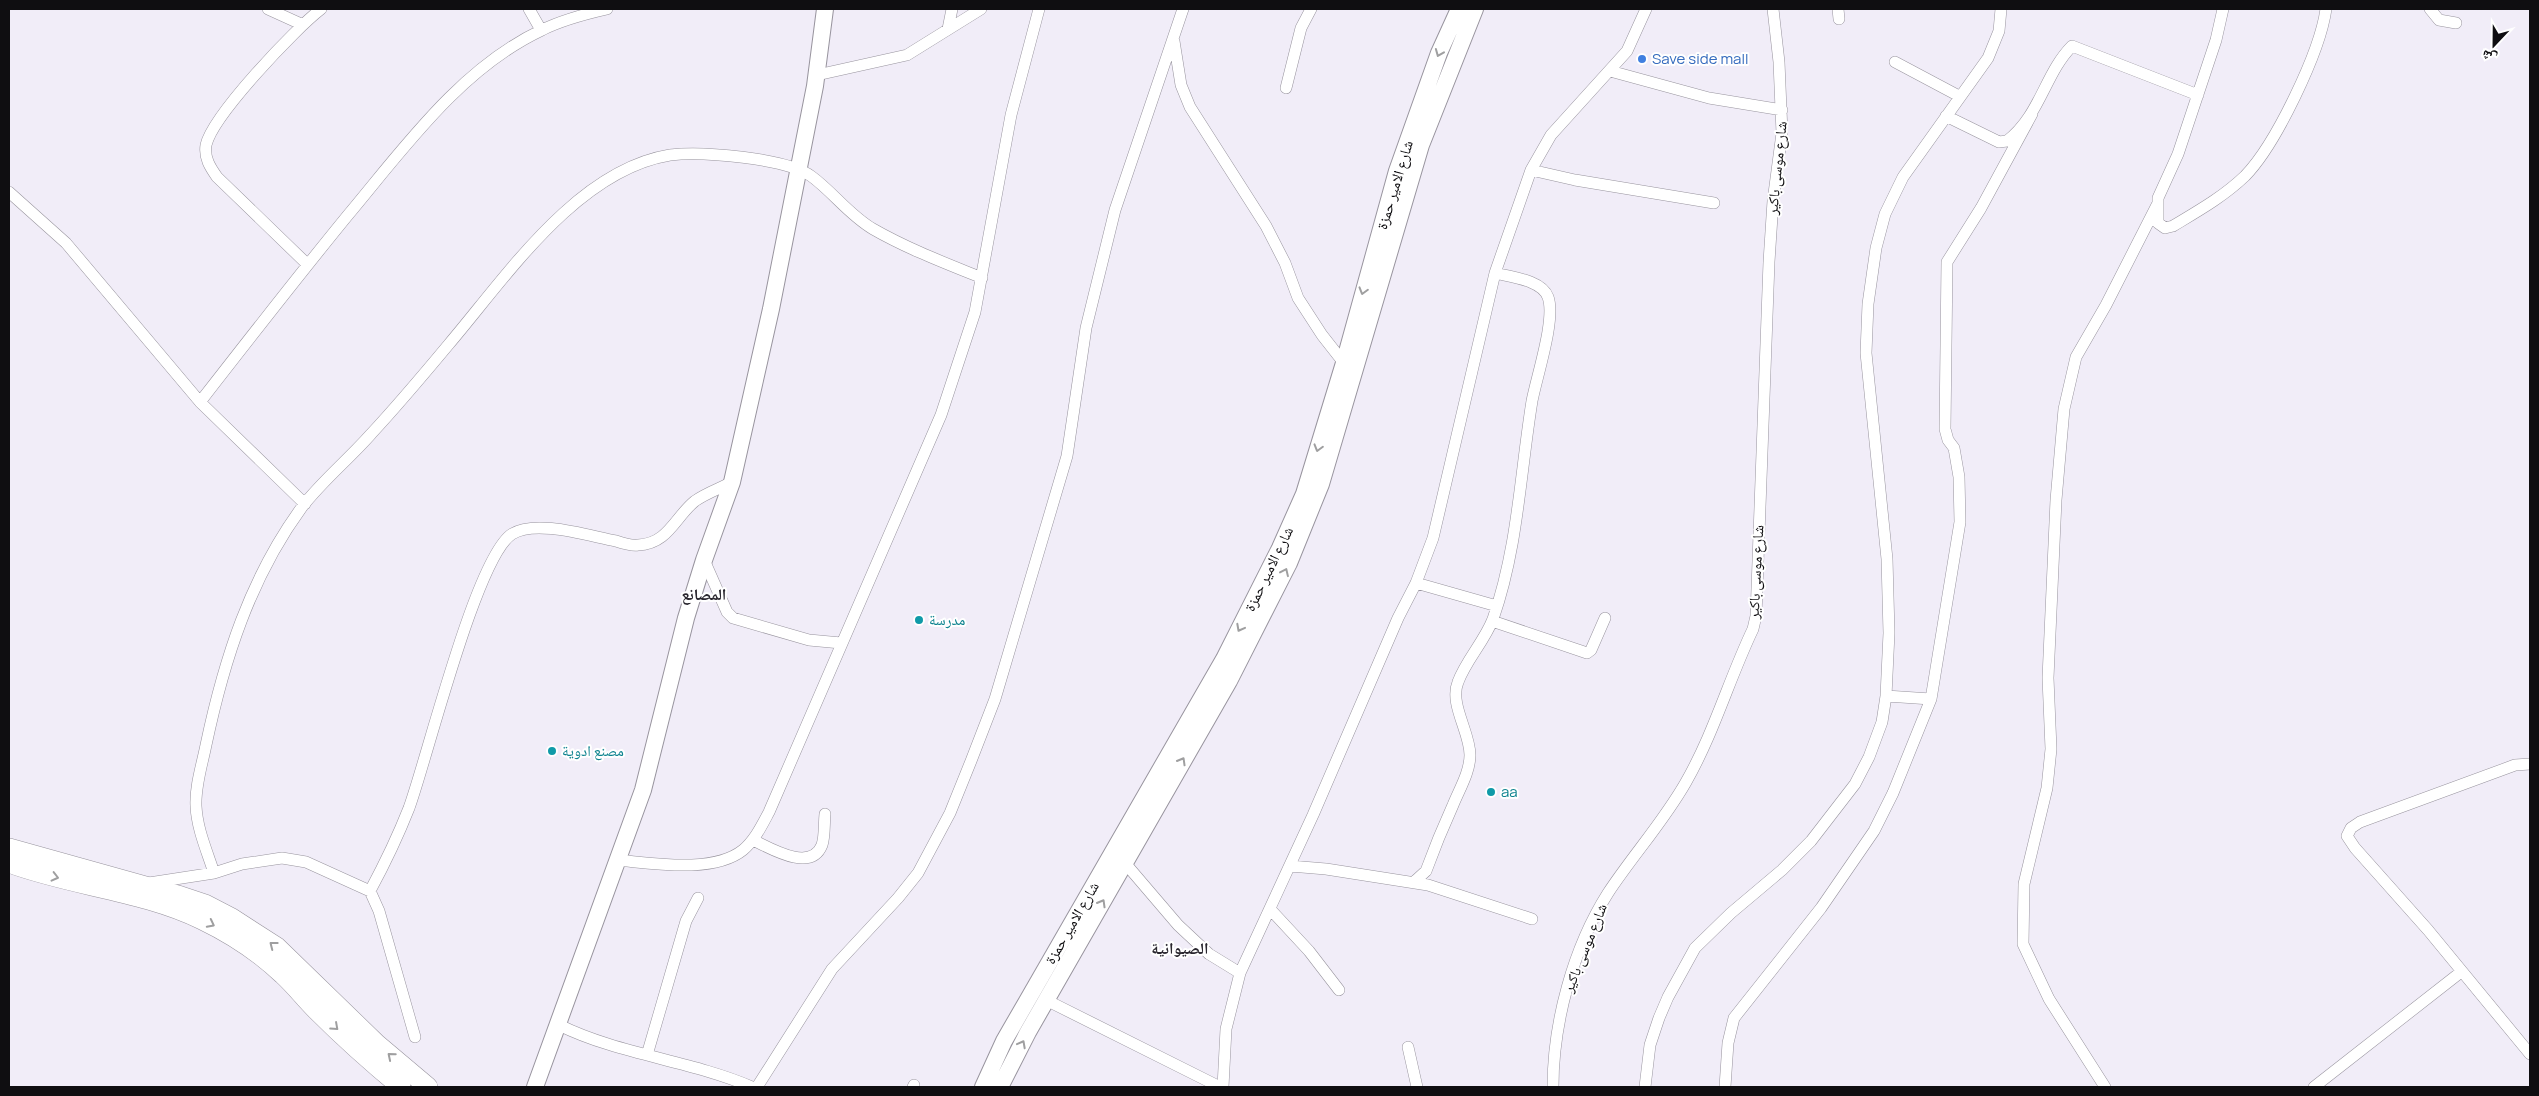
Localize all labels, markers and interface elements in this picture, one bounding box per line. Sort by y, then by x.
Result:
north arrow [2469,20,2519,70]
text: ش [2478,46,2499,69]
one-way arrow [1435,48,1445,57]
place label: Save side mall [1652,48,1748,69]
marker: Save side mall [1636,53,1648,65]
street label: شارع موسى باكير [1761,120,1792,217]
street label: شارع الامير حمزة [1371,138,1418,232]
one-way arrow [1358,287,1368,295]
one-way arrow [1314,443,1324,451]
street label: شارع الامير حمزة [1239,523,1298,615]
street label: شارع موسى باكير [1742,524,1768,621]
one-way arrow [1278,568,1289,577]
district label: المصانع [682,583,726,605]
place label: مدرسة [929,609,966,630]
marker: مدرسة [913,614,925,626]
one-way arrow [1236,623,1246,632]
place label: مصنع ادوية [562,740,624,761]
marker: مصنع ادوية [546,745,558,757]
one-way arrow [1175,758,1185,767]
place label: aa [1501,781,1518,802]
marker: aa [1485,786,1497,798]
one-way arrow [51,871,60,882]
street label: شارع الامير حمزة [1039,878,1104,968]
one-way arrow [1096,899,1106,908]
street label: شارع موسى باكير [1557,900,1612,996]
one-way arrow [205,918,214,928]
district label: الصيوانية [1151,937,1209,959]
one-way arrow [269,941,278,950]
one-way arrow [329,1021,338,1030]
one-way arrow [1016,1040,1026,1049]
one-way arrow [387,1053,396,1062]

